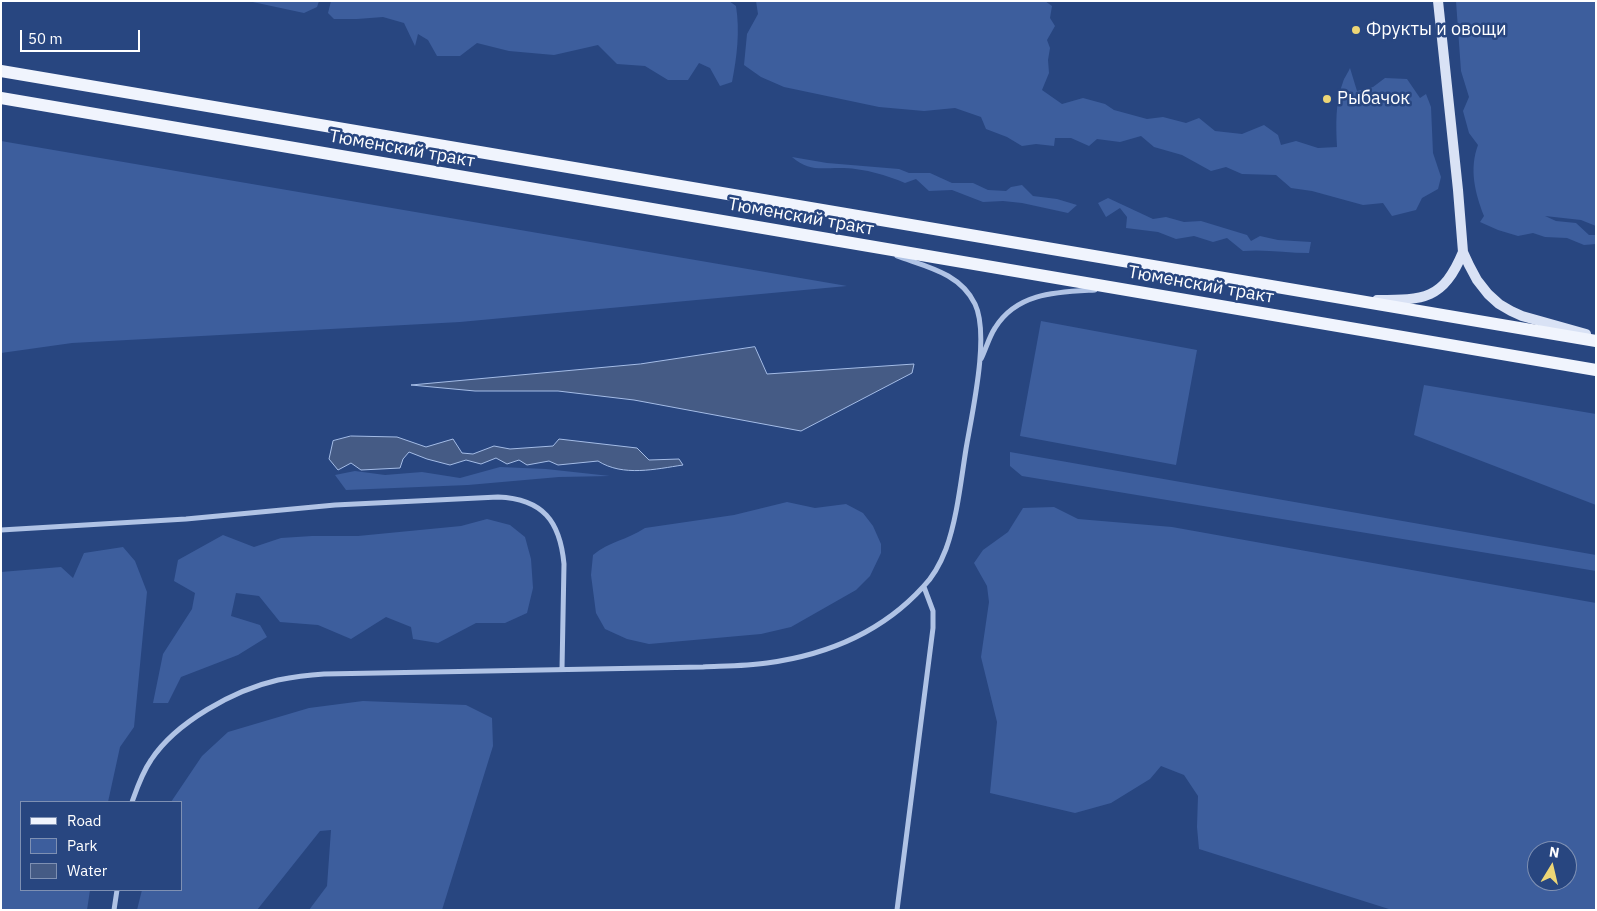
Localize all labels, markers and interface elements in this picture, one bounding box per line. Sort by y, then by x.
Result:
place label: Фрукты и овощи [1366,19,1507,41]
scale bar [22,20,142,52]
marker: Фрукты и овощи [1350,24,1362,36]
text: 50 m [28,29,63,48]
place label: Рыбачок [1337,88,1410,110]
marker: Рыбачок [1321,93,1333,105]
street label: Тюменский тракт [327,126,477,172]
street label: Тюменский тракт [726,194,876,240]
street label: Тюменский тракт [1126,262,1276,308]
legend [20,801,182,891]
text: Road [67,811,102,830]
text: Park [67,836,97,855]
north arrow [1527,841,1577,891]
text: N [1548,842,1561,862]
text: Water [67,861,107,880]

